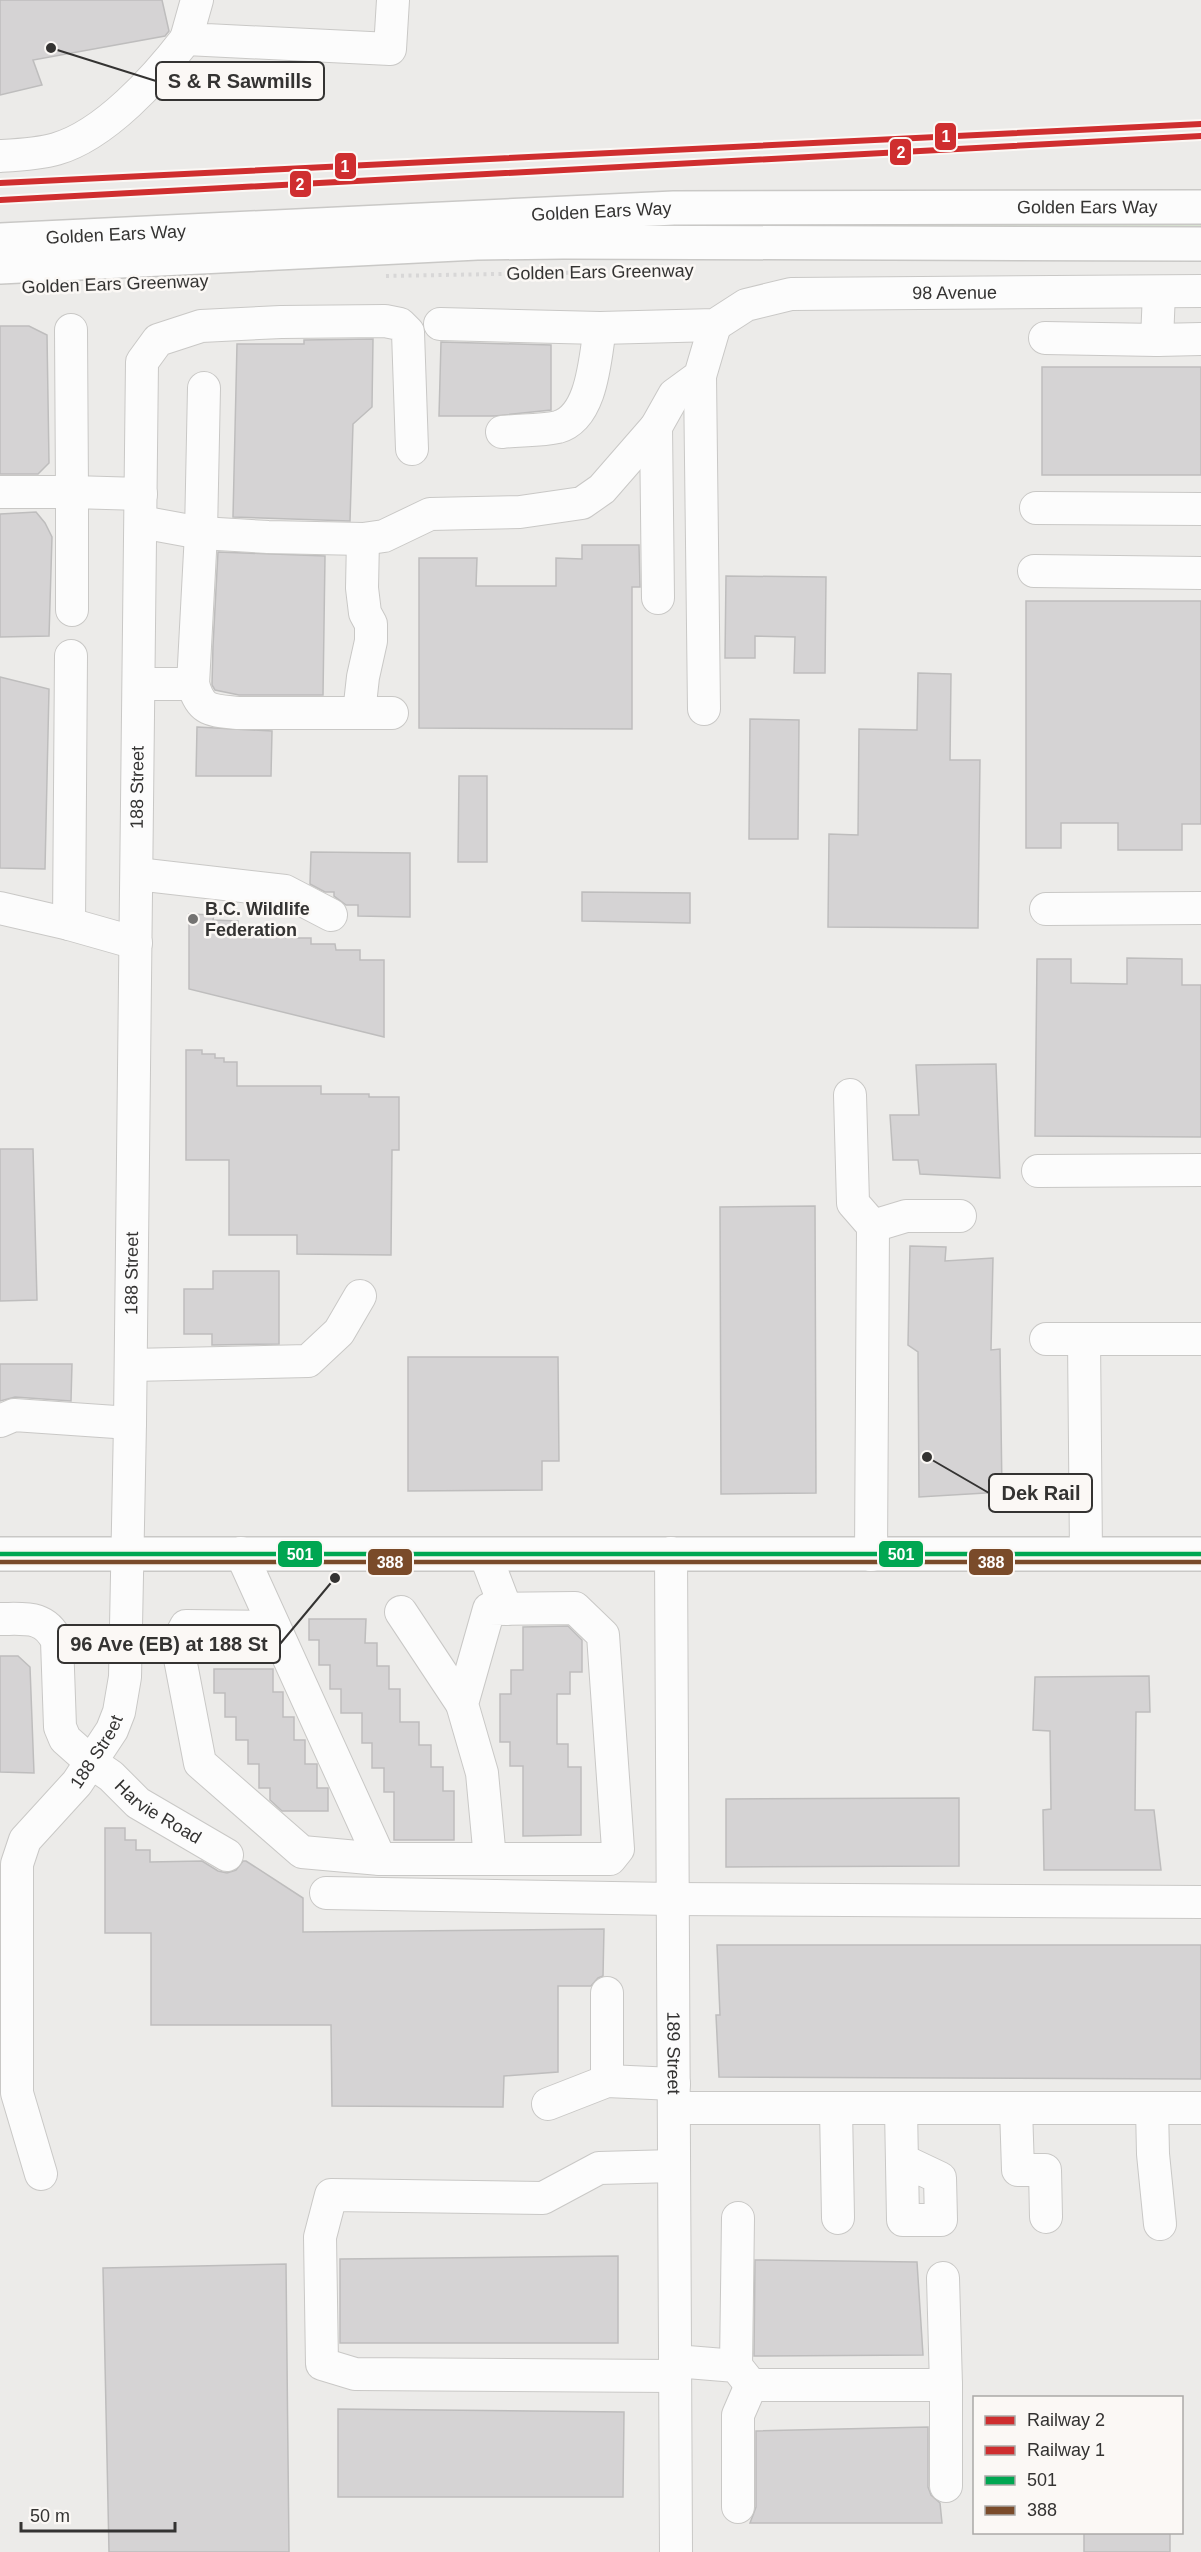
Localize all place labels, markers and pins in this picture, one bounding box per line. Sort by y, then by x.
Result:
callout: S & R Sawmills [156,62,324,100]
place label: B.C. Wildlife Federation [205,899,310,940]
marker: B.C. Wildlife Federation [186,912,200,926]
callout: Dek Rail [989,1474,1092,1512]
callout: 96 Ave (EB) at 188 St [58,1625,280,1663]

